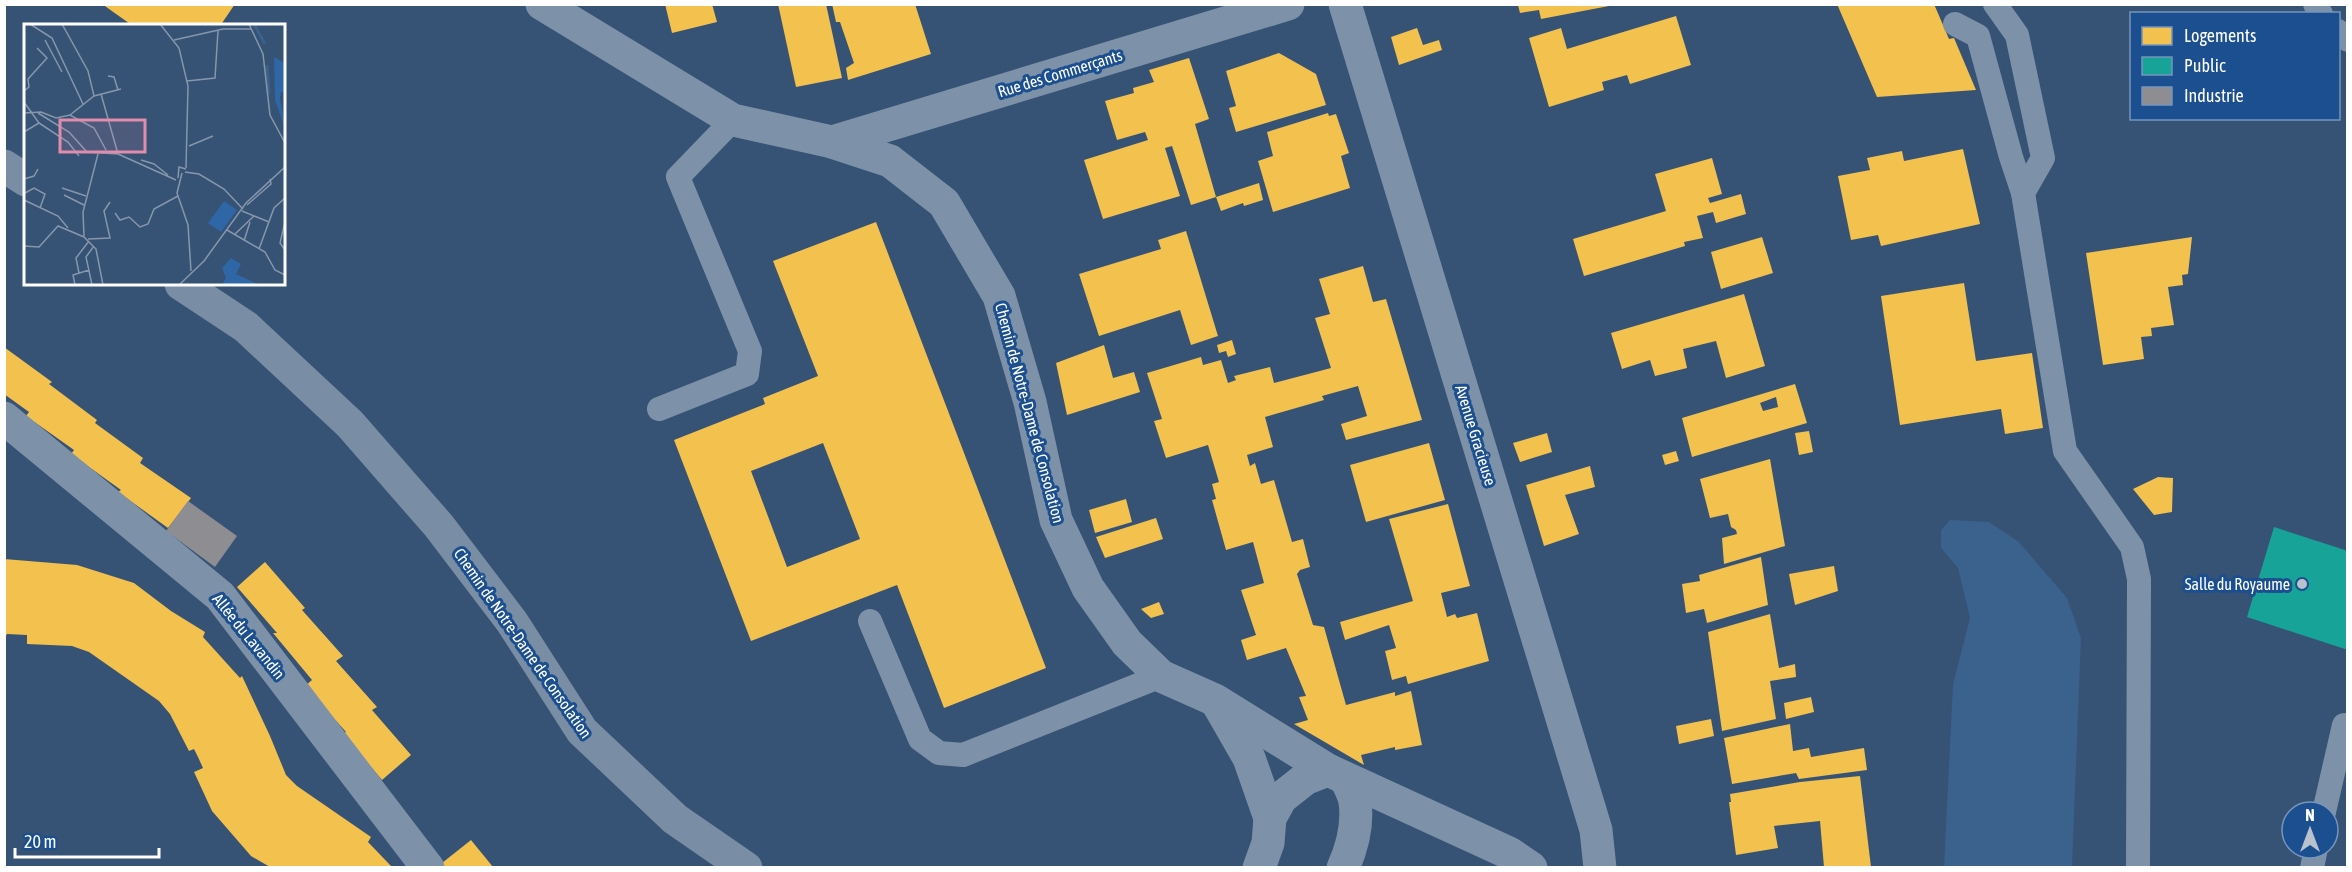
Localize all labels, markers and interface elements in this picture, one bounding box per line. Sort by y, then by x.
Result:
legend [2130,12,2340,120]
inset map [24,24,285,285]
text: Logements [2184,25,2256,46]
street label: Rue des Commerçants [996,45,1125,101]
text: Public [2184,55,2226,76]
text: Industrie [2184,85,2244,106]
street label: Chemin de Notre-Dame de Consolation [992,301,1068,525]
street label: Avenue Gracieuse [1452,382,1500,488]
street label: Chemin de Notre-Dame de Consolation [450,545,596,741]
place label: Salle du Royaume [2185,575,2290,594]
marker: Salle du Royaume [2295,577,2309,591]
street label: Allée du Lavandin [209,590,289,682]
north arrow [2280,800,2340,860]
text: N [2305,806,2315,824]
scale bar [15,821,159,859]
text: 20 m [24,831,56,852]

